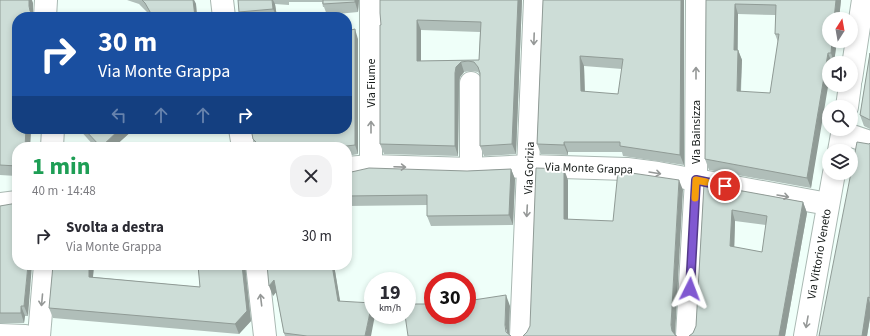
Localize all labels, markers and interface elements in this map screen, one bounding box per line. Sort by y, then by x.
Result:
north arrow [822,12,858,48]
map controls [822,12,858,180]
text: 30 m [98,22,157,62]
icon: right [32,28,84,80]
one-way arrow [530,32,538,45]
button: sound [822,56,858,92]
text: Via Monte Grappa [98,59,230,84]
street label: Via Fiume [363,59,380,107]
one-way arrow [692,67,700,80]
street label: Via Bainsizza [688,100,705,164]
button: search [822,100,858,136]
icon: left [108,104,130,126]
icon: ahead [150,104,172,126]
icon: ahead [192,104,214,126]
icon: right [234,104,256,126]
one-way arrow [367,121,375,134]
street label: Via Gorizia [520,141,539,195]
button: layers [822,144,858,180]
text: 1 min [32,149,90,184]
button: close [290,155,332,197]
street label: Via Monte Grappa [545,158,633,179]
one-way arrow [393,163,406,171]
one-way arrow [649,169,662,177]
pin [708,169,742,203]
icon: arrive [714,175,736,197]
text: 40 m · 14:48 [32,182,96,200]
one-way arrow [777,192,790,200]
one-way arrow [524,204,531,217]
street label: Via Vittorio Veneto [803,207,836,301]
text: Svolta a destra [66,217,164,238]
icon: right [32,225,54,247]
text: 30 m [302,226,332,247]
text: Via Monte Grappa [66,238,162,256]
position arrow [669,268,711,310]
speed limit sign: 30 [424,272,476,324]
text: 19 [379,279,401,307]
one-way arrow [38,294,45,307]
one-way arrow [258,294,265,307]
text: km/h [379,301,401,315]
one-way arrow [803,315,811,328]

